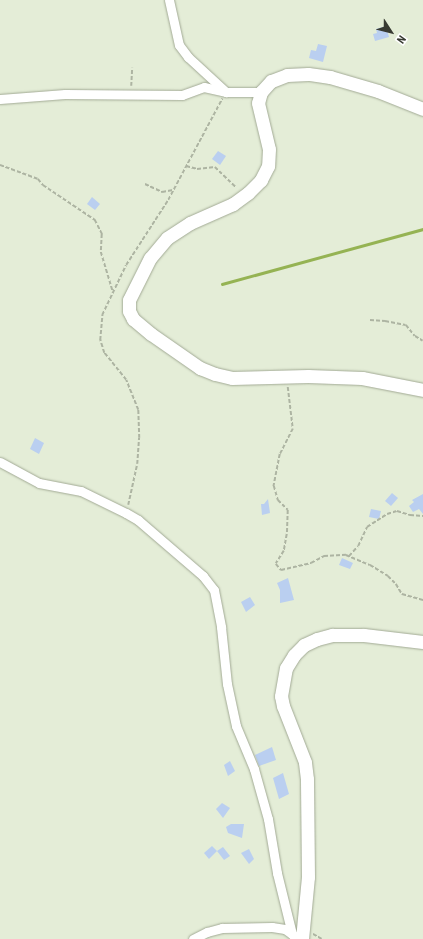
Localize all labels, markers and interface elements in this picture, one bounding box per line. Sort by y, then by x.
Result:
north arrow [371,12,411,52]
text: N [394,33,408,46]

